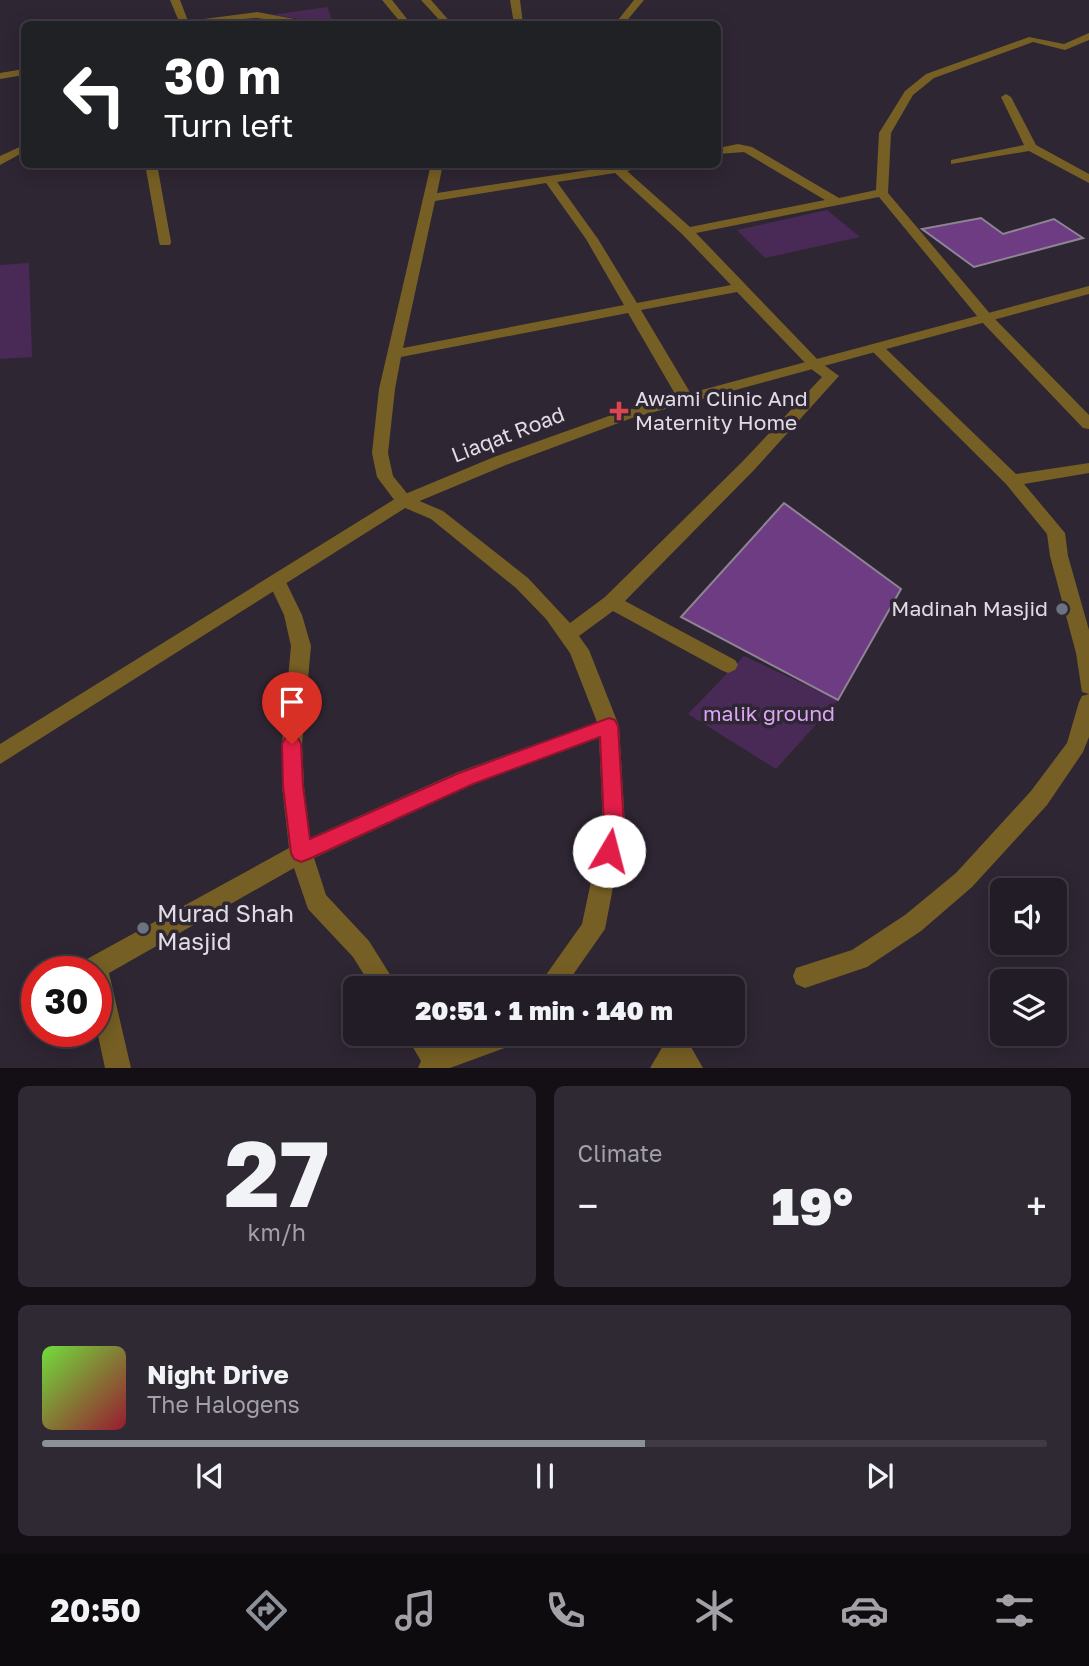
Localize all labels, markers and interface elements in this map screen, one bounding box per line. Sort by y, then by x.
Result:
text: 30 m [164,46,281,105]
icon: left [49,49,140,140]
text: Turn left [164,106,293,144]
place label: Awami Clinic And Maternity Home [635,385,808,435]
street label: Liaqat Road [447,401,568,468]
marker: Awami Clinic And Maternity Home [609,401,629,421]
place label: Madinah Masjid [891,595,1048,621]
marker: Madinah Masjid [1054,601,1070,617]
pin [262,672,322,744]
icon: arrive [273,683,311,721]
park label: malik ground [703,700,835,726]
position arrow [572,814,646,888]
map controls [990,878,1067,1046]
button: sound [990,878,1067,955]
place label: Murad Shah Masjid [157,898,294,955]
marker: Murad Shah Masjid [135,920,151,936]
speed limit sign: 30 [21,956,112,1047]
button: layers [990,969,1067,1046]
text: 20:51 · 1 min · 140 m [415,995,673,1026]
text: 27 [224,1118,329,1227]
text: Climate [578,1139,662,1167]
text: 19° [771,1174,853,1236]
text: − [578,1183,598,1228]
text: + [1026,1183,1047,1228]
text: km/h [247,1218,306,1246]
text: Night Drive [147,1359,289,1390]
text: The Halogens [147,1390,300,1418]
icon: previous [191,1457,229,1495]
icon: pause [526,1457,564,1495]
icon: next [861,1457,899,1495]
icon: directions [242,1586,291,1635]
icon: music [391,1586,440,1635]
icon: phone [541,1586,590,1635]
icon: climate [690,1586,739,1635]
icon: car [840,1586,889,1635]
icon: filters [990,1586,1039,1635]
text: 20:50 [50,1591,141,1629]

